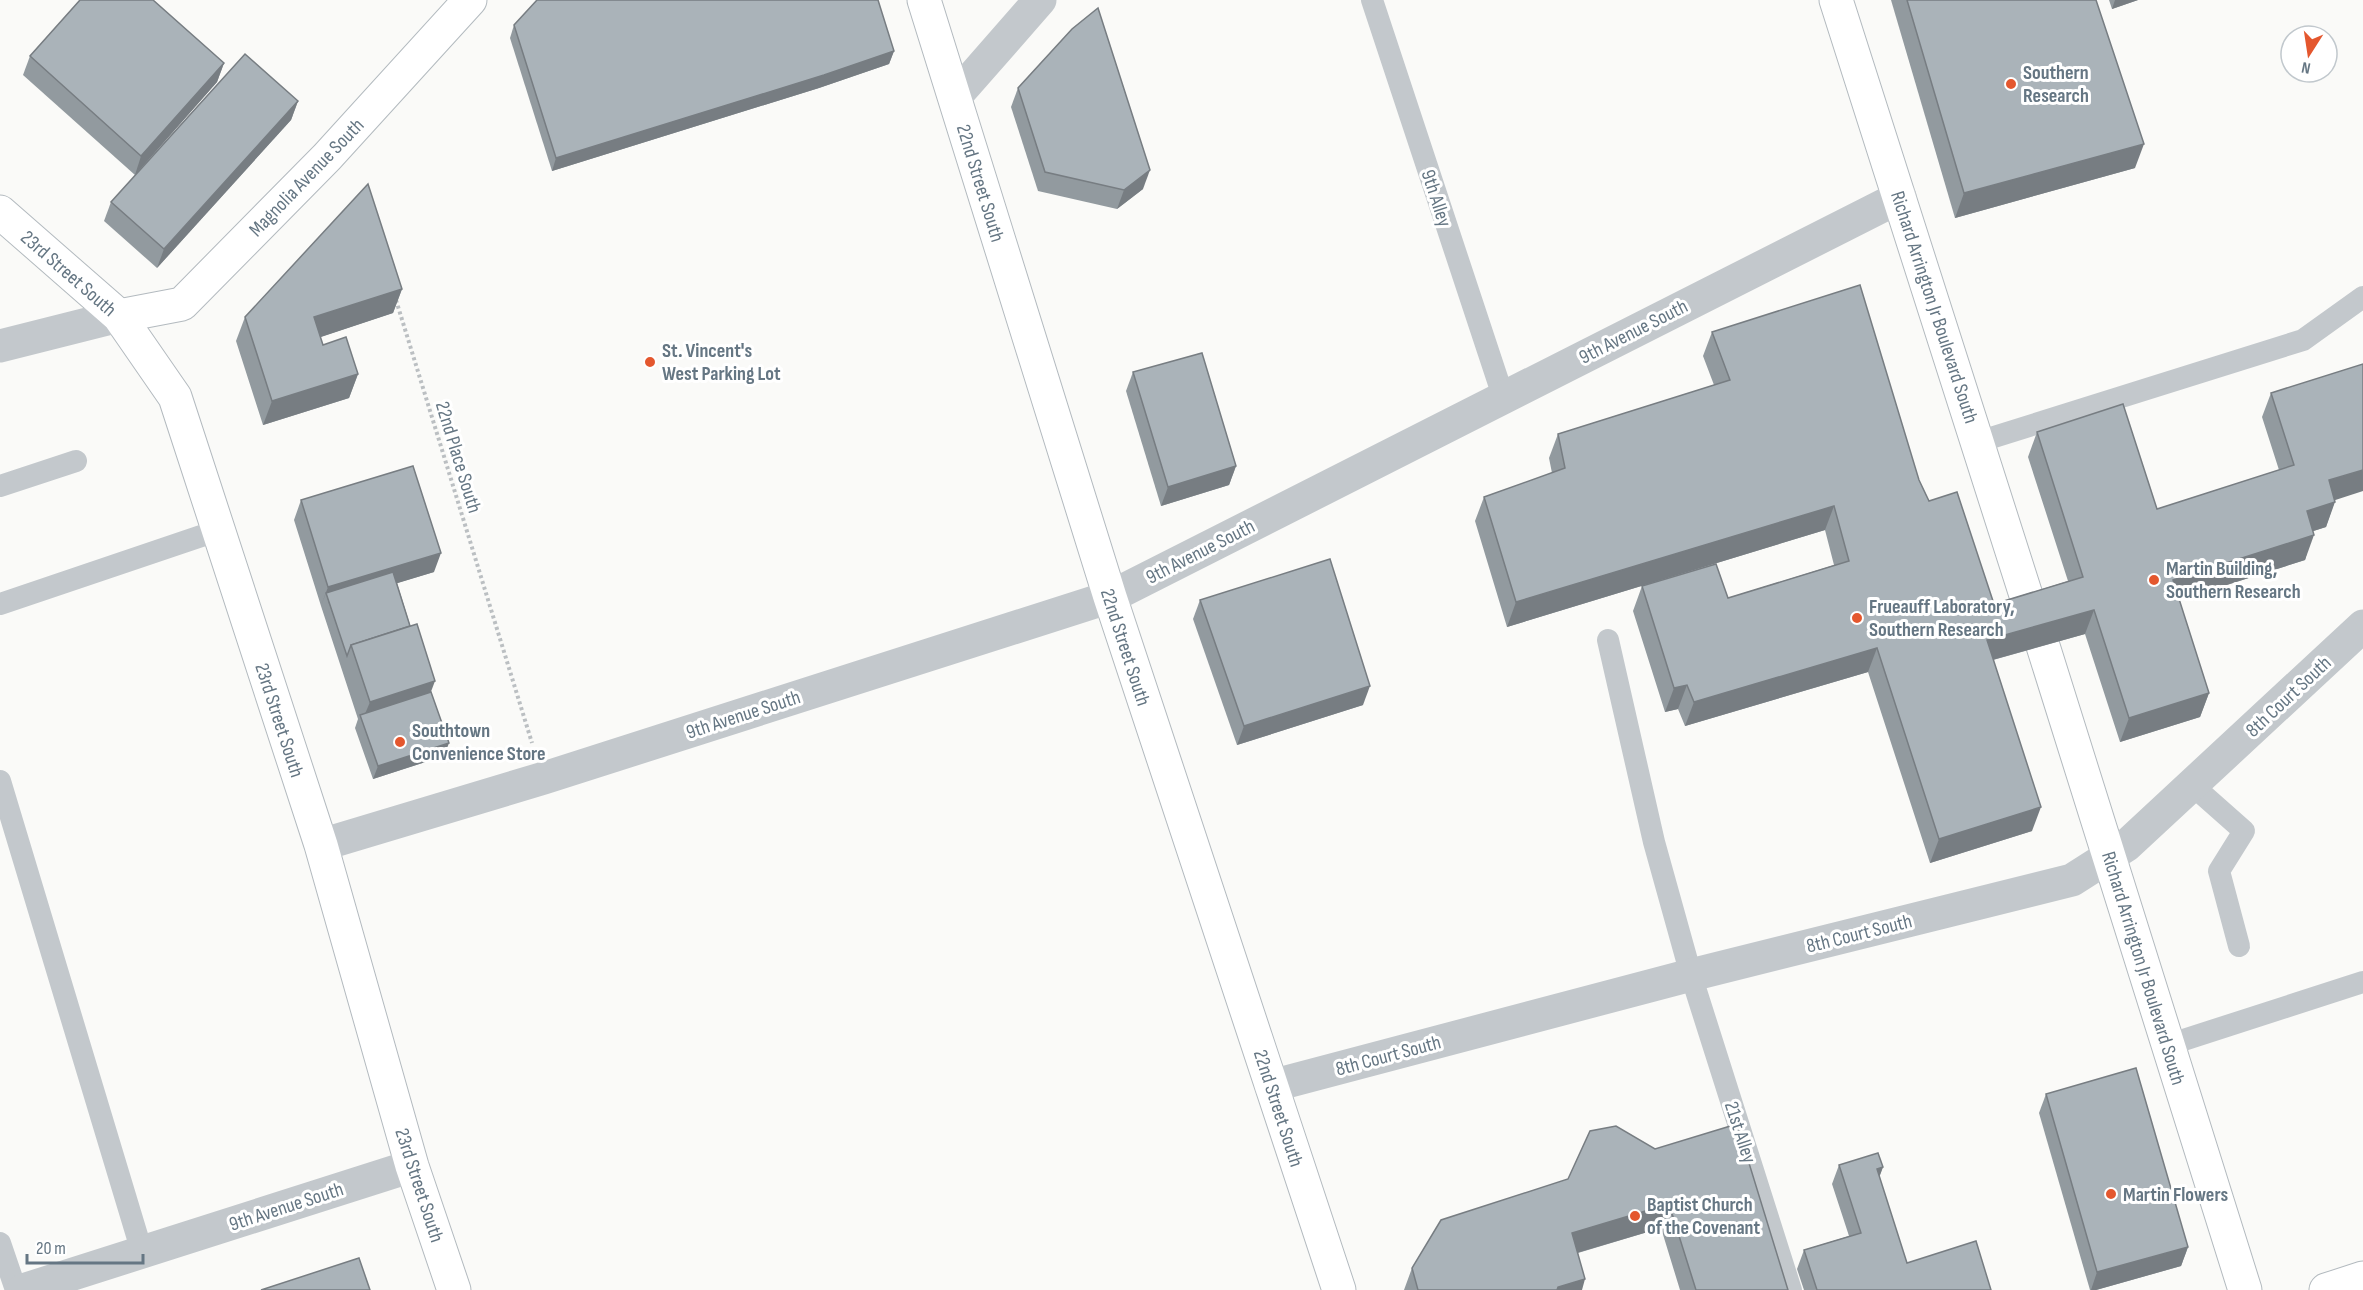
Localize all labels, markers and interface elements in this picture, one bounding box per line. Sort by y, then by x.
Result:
north arrow [2279,24,2339,84]
text: N [2300,57,2312,77]
place label: Southern Research [2023,61,2089,108]
marker: Southern Research [2004,77,2018,91]
street label: Magnolia Avenue South [244,114,369,242]
street label: 22nd Street South [951,122,1009,245]
street label: 9th Alley [1416,167,1457,230]
street label: Richard Arrington Jr Boulevard South [1885,188,1983,427]
street label: 23rd Street South [16,226,121,322]
street label: 9th Avenue South [1575,294,1692,370]
place label: St. Vincent's West Parking Lot [662,339,781,386]
marker: St. Vincent's West Parking Lot [643,355,657,369]
street label: 22nd Place South [430,399,486,516]
street label: 9th Avenue South [1142,514,1259,590]
place label: Martin Building, Southern Research [2166,557,2301,604]
marker: Martin Building, Southern Research [2147,573,2161,587]
street label: 22nd Street South [1095,586,1155,709]
place label: Frueauff Laboratory, Southern Research [1869,595,2015,642]
marker: Frueauff Laboratory, Southern Research [1850,611,1864,625]
street label: 8th Court South [2241,651,2336,742]
street label: 23rd Street South [249,660,309,781]
street label: 9th Avenue South [683,685,804,745]
place label: Southtown Convenience Store [412,719,546,766]
marker: Southtown Convenience Store [393,735,407,749]
street label: Richard Arrington Jr Boulevard South [2096,849,2190,1088]
street label: 8th Court South [1804,909,1915,959]
street label: 8th Court South [1333,1030,1443,1082]
street label: 22nd Street South [1248,1047,1308,1170]
street label: 21st Alley [1719,1098,1761,1167]
street label: 23rd Street South [389,1125,449,1246]
street label: 9th Avenue South [226,1177,347,1237]
place label: Martin Flowers [2123,1183,2228,1207]
marker: Martin Flowers [2104,1187,2118,1201]
place label: Baptist Church of the Covenant [1647,1193,1761,1240]
marker: Baptist Church of the Covenant [1628,1209,1642,1223]
scale bar [27,1227,142,1265]
text: 20 m [36,1238,66,1259]

